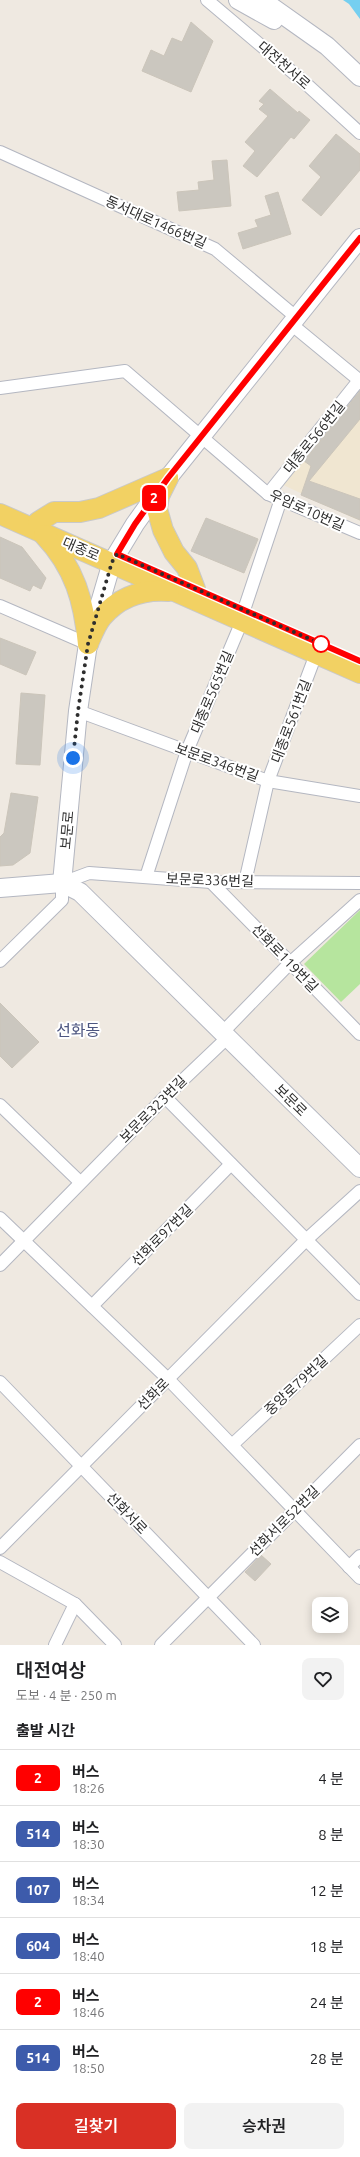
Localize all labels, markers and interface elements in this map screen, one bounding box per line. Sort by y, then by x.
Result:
street label: 대전천서로 [254,38,314,92]
street label: 동서대로1466번길 [103,193,209,251]
street label: 대종로566번길 [280,398,348,476]
line badge: 2 [141,485,167,511]
street label: 우암로10번길 [267,486,347,534]
text: 2 [150,490,158,506]
street label: 대종로 [60,534,102,564]
unlabelled marker [312,635,330,653]
street label: 대종로565번길 [187,648,237,736]
street label: 대종로561번길 [268,677,314,765]
street label: 보문로346번길 [173,739,261,785]
your location [63,748,83,768]
street label: 보문로 [57,810,77,850]
street label: 보문로336번길 [166,870,254,890]
street label: 선화로119번길 [249,921,321,995]
district label: 선화동 [56,1021,100,1039]
street label: 보문로323번길 [116,1072,190,1146]
street label: 보문로 [272,1081,310,1119]
street label: 선화로97번길 [128,1201,196,1269]
street label: 중앙로79번길 [261,1352,331,1418]
street label: 선화로 [134,1375,172,1413]
street label: 선화서로52번길 [245,1482,323,1560]
street label: 선화서로 [103,1489,151,1537]
map controls [312,1597,348,1633]
button: layers [312,1597,348,1633]
button: heart [302,1658,344,1700]
text: 대전여상 [16,1659,86,1681]
text: 도보 · 4 분 · 250 m [16,1688,117,1702]
text: 출발 시간 [16,1722,75,1739]
text: 버스 [72,1763,100,1780]
text: 2 [34,1770,42,1786]
text: 4 분 [318,1770,344,1787]
text: 18:26 [72,1781,105,1795]
text: 버스 [72,1819,100,1836]
text: 514 [26,1826,50,1842]
text: 8 분 [318,1826,344,1843]
text: 18:30 [72,1837,105,1851]
text: 버스 [72,1875,100,1892]
text: 107 [26,1882,50,1898]
text: 12 분 [310,1882,344,1899]
text: 18:34 [72,1893,105,1907]
text: 버스 [72,1931,100,1948]
text: 604 [26,1938,50,1954]
text: 18 분 [310,1938,344,1955]
text: 18:40 [72,1949,105,1963]
text: 버스 [72,1987,100,2004]
text: 2 [34,1994,42,2010]
text: 24 분 [310,1994,344,2011]
text: 18:46 [72,2005,105,2019]
text: 버스 [72,2043,100,2060]
text: 514 [26,2050,50,2066]
text: 28 분 [310,2050,344,2067]
text: 18:50 [72,2061,105,2075]
button: 길찾기 [16,2103,176,2149]
button: 승차권 [184,2103,344,2149]

